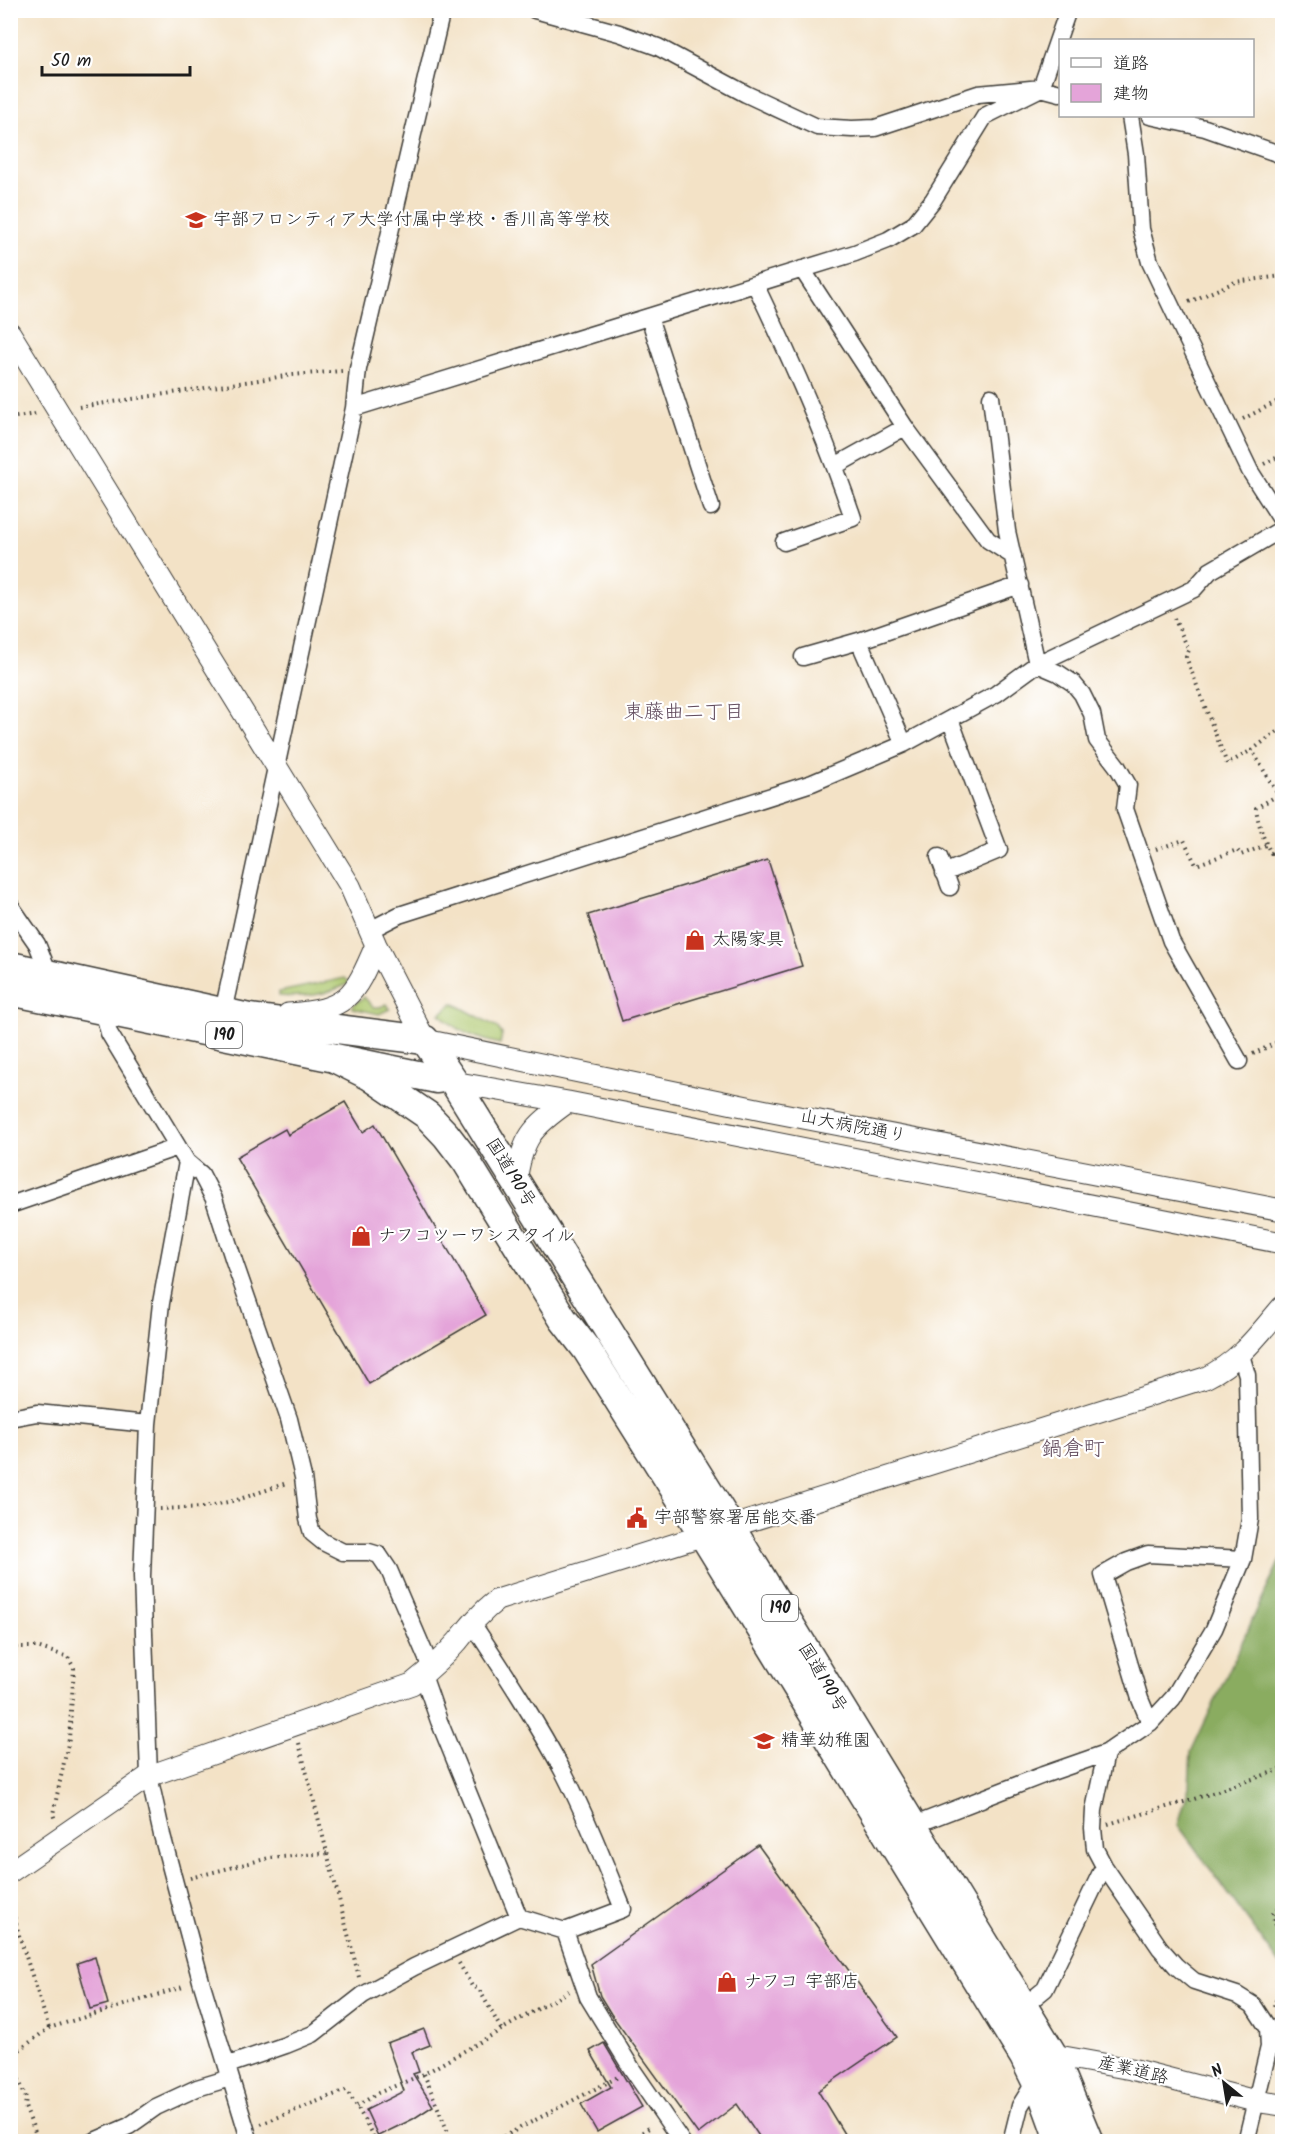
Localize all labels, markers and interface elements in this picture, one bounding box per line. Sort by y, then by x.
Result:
scale bar [42,39,190,77]
legend [1059,39,1254,117]
text: 50 m [51,47,91,76]
text: 道路 [1113,50,1149,79]
text: 建物 [1113,80,1149,109]
place label: 宇部フロンティア大学付属中学校・香川高等学校 [213,206,610,235]
school or university icon: 宇部フロンティア大学付属中学校・香川高等学校 [184,208,208,232]
district label: 東藤曲二丁目 [624,697,744,729]
place label: 太陽家具 [712,926,784,955]
shop icon: 太陽家具 [683,928,707,952]
road number: 190 [206,1022,242,1048]
street label: 山大病院通り [797,1102,909,1152]
street label: 国道190号 [477,1132,543,1214]
place label: ナフコツーワンスタイル [378,1222,575,1251]
shop icon: ナフコツーワンスタイル [349,1224,373,1248]
district label: 鍋倉町 [1042,1433,1105,1466]
place label: 宇部警察署居能交番 [654,1504,816,1533]
public building icon: 宇部警察署居能交番 [625,1506,649,1530]
road number: 190 [762,1595,798,1621]
street label: 国道190号 [790,1637,854,1719]
place label: 精華幼稚園 [781,1727,871,1756]
school or university icon: 精華幼稚園 [752,1729,776,1753]
place label: ナフコ 宇部店 [744,1968,859,1997]
shop icon: ナフコ 宇部店 [715,1970,739,1994]
street label: 産業道路 [1095,2049,1171,2093]
north arrow [1194,2053,1254,2113]
text: N [1207,2058,1228,2085]

